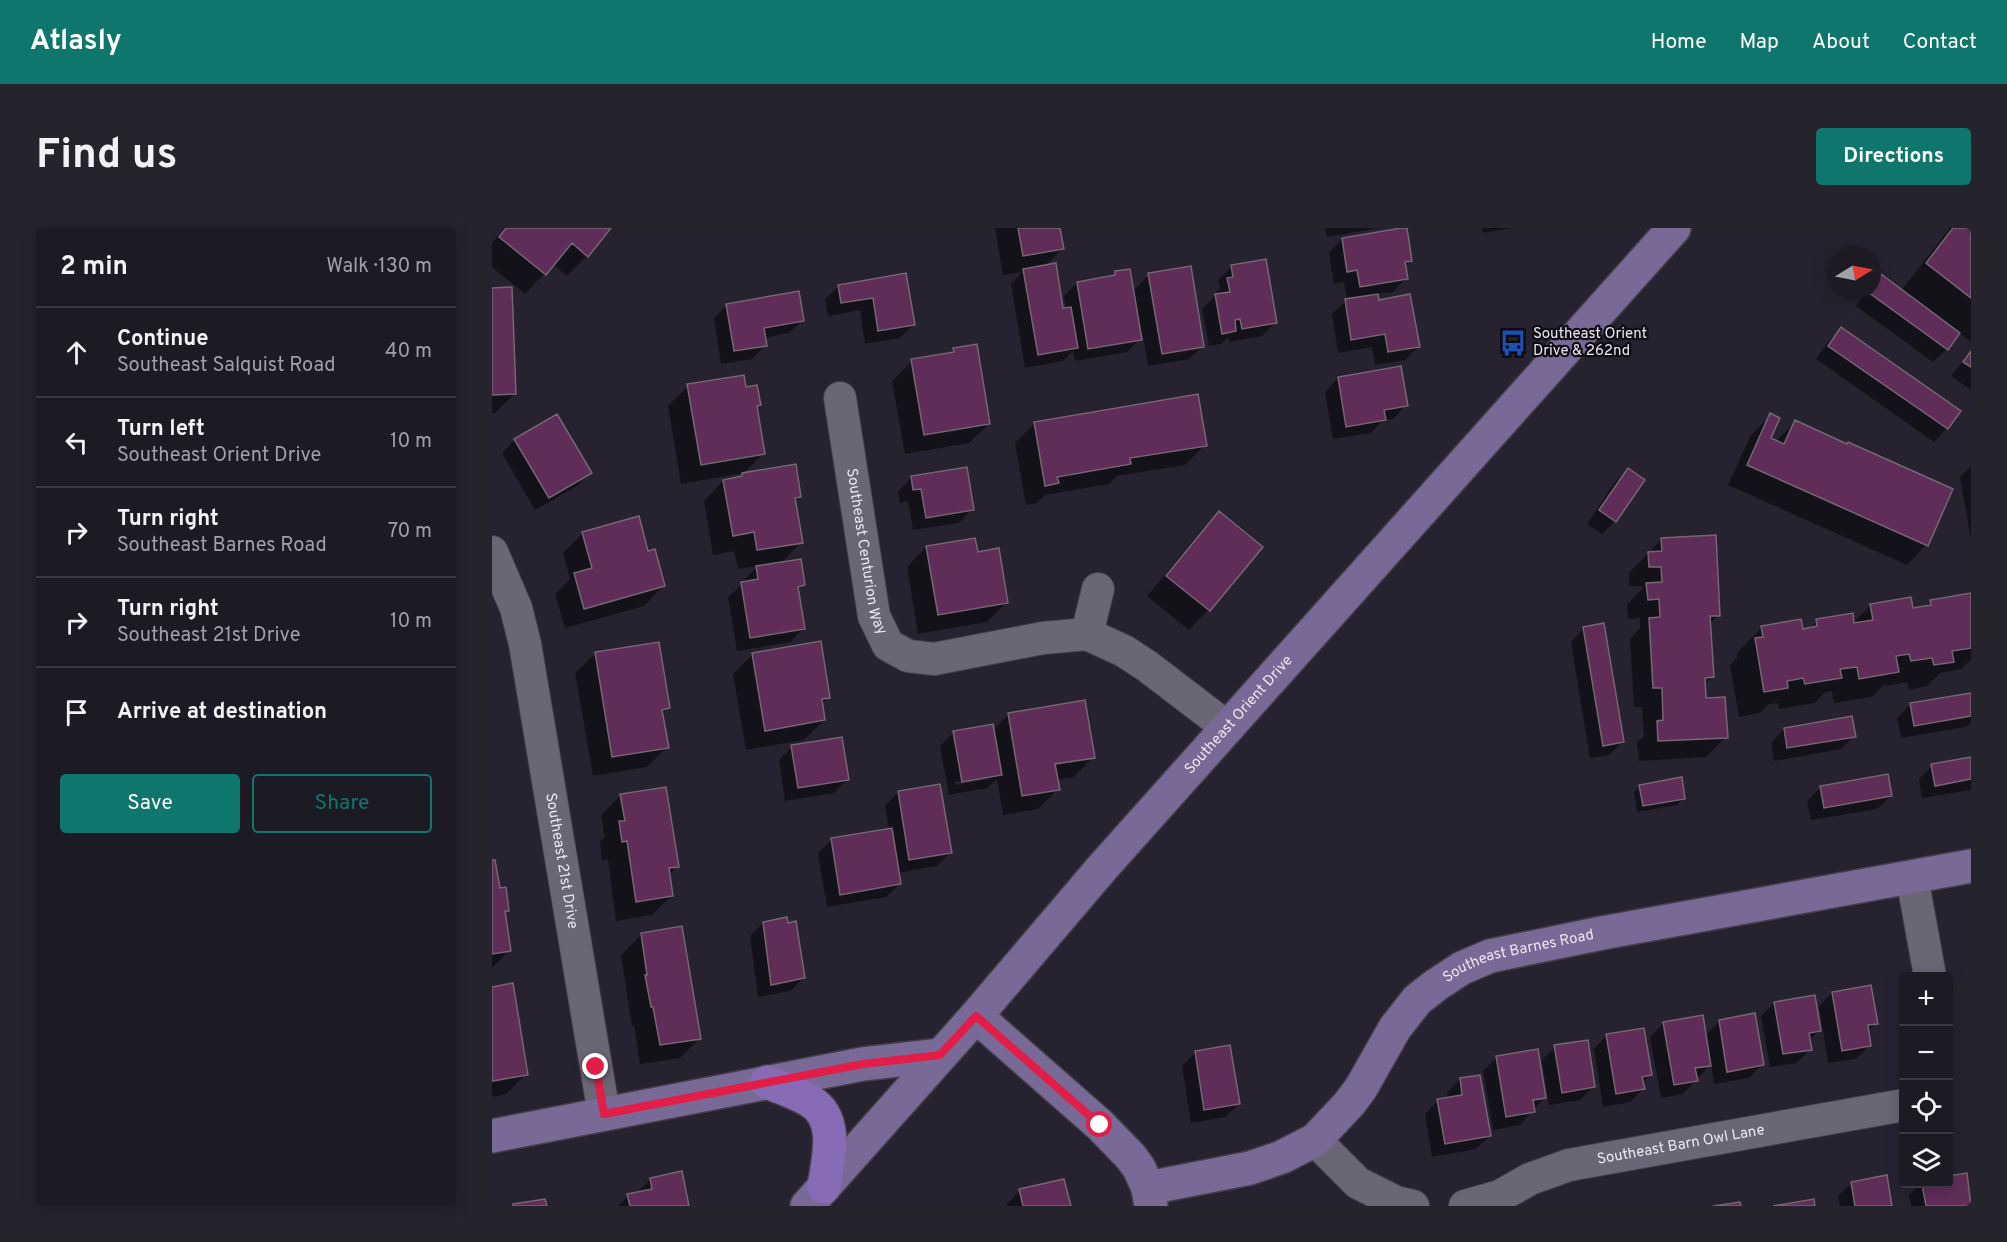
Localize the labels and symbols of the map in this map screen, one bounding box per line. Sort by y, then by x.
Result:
north arrow [1827,246,1881,300]
place label: Southeast Orient Drive & 262nd [1533,325,1647,361]
bus stop icon: Southeast Orient Drive & 262nd [1498,328,1528,358]
street label: Southeast Centurion Way [842,467,891,638]
street label: Southeast Orient Drive [1181,651,1297,778]
street label: Southeast 21st Drive [541,791,582,930]
street label: Southeast Barnes Road [1439,925,1596,987]
route end [582,1053,608,1079]
route start [1086,1111,1112,1137]
street label: Southeast Barn Owl Lane [1596,1121,1766,1169]

